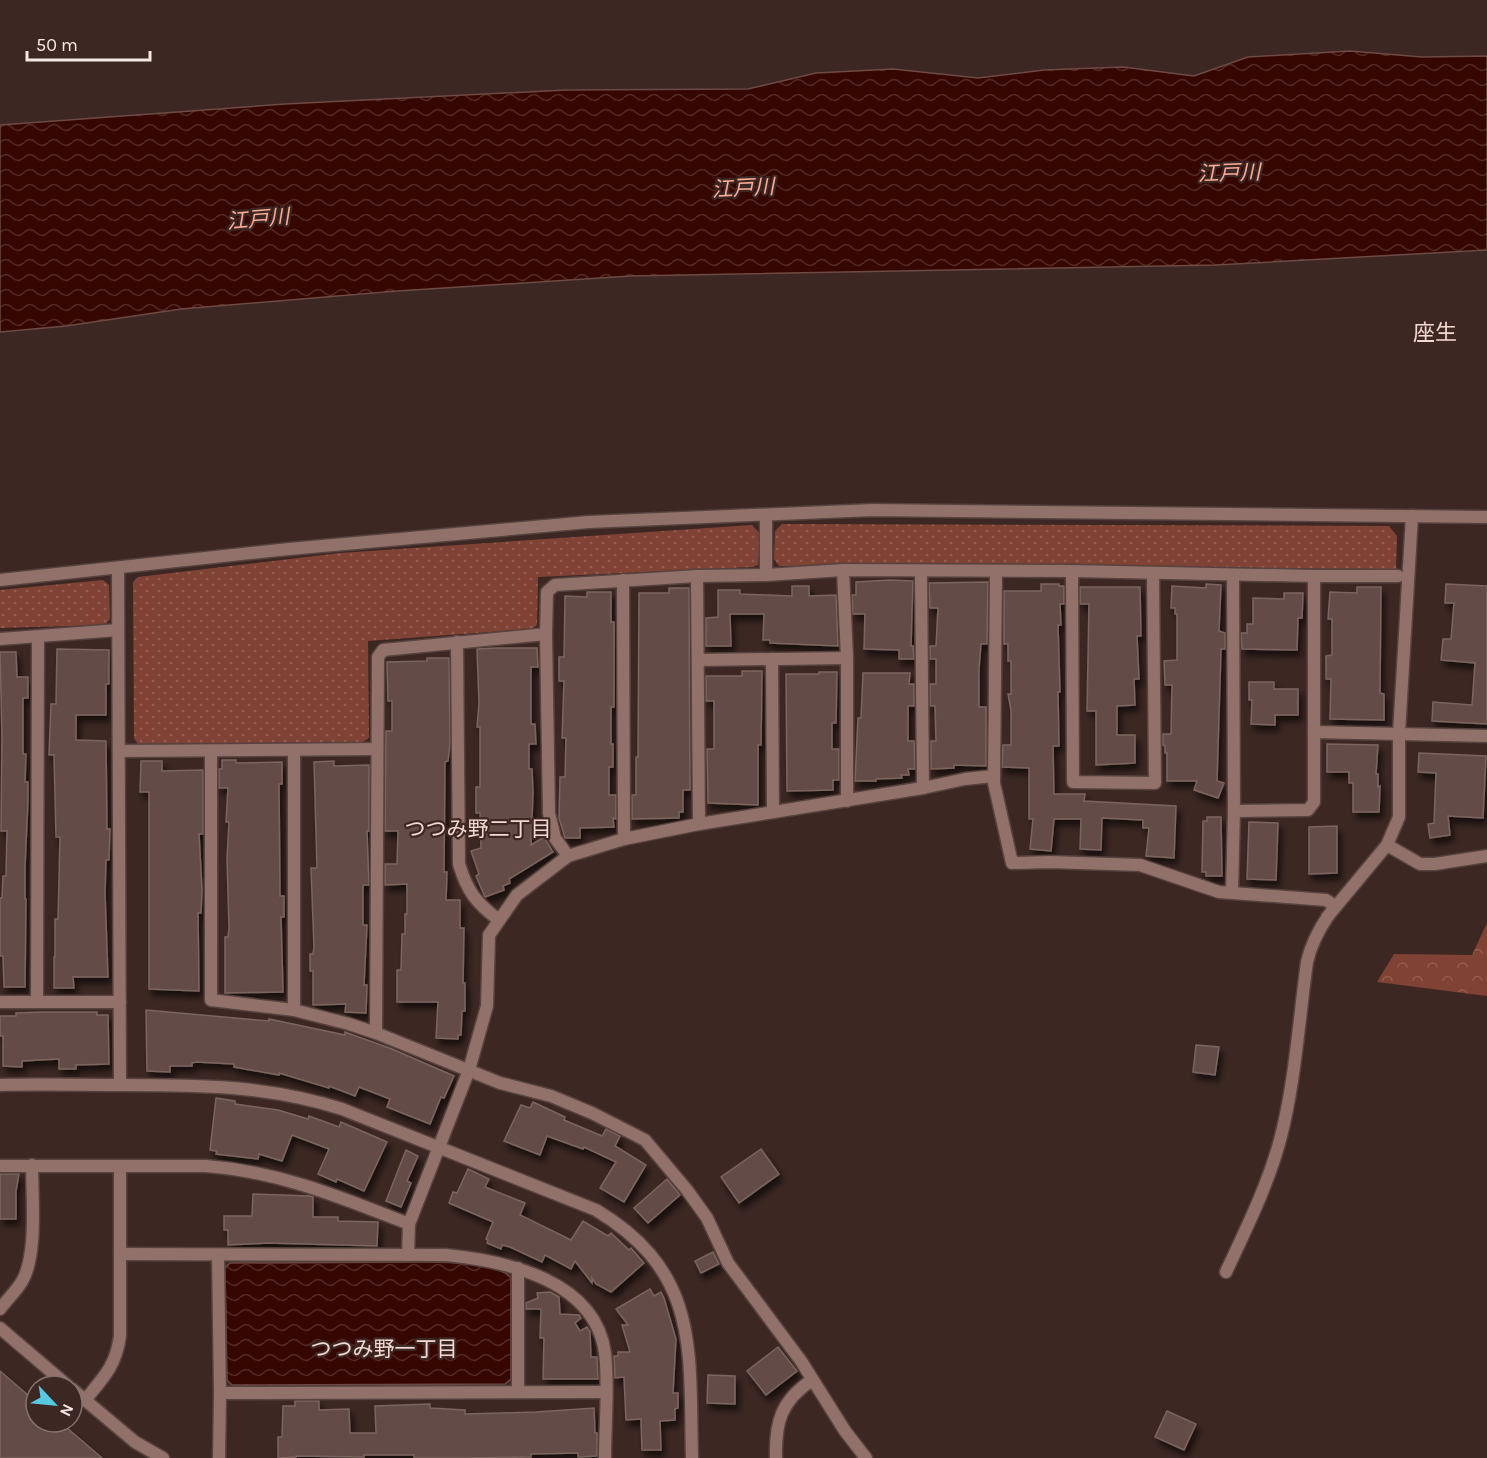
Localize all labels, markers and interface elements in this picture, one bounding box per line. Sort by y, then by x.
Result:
scale bar [27,24,150,62]
text: 50 m [36,34,78,56]
water label: 江戸川 [1197,160,1263,186]
water label: 江戸川 [711,174,777,202]
water label: 江戸川 [226,204,292,234]
district label: 座生 [1413,320,1457,346]
district label: つつみ野二丁目 [405,817,552,841]
district label: つつみ野一丁目 [311,1337,458,1361]
north arrow [24,1374,84,1434]
text: N [56,1401,78,1420]

